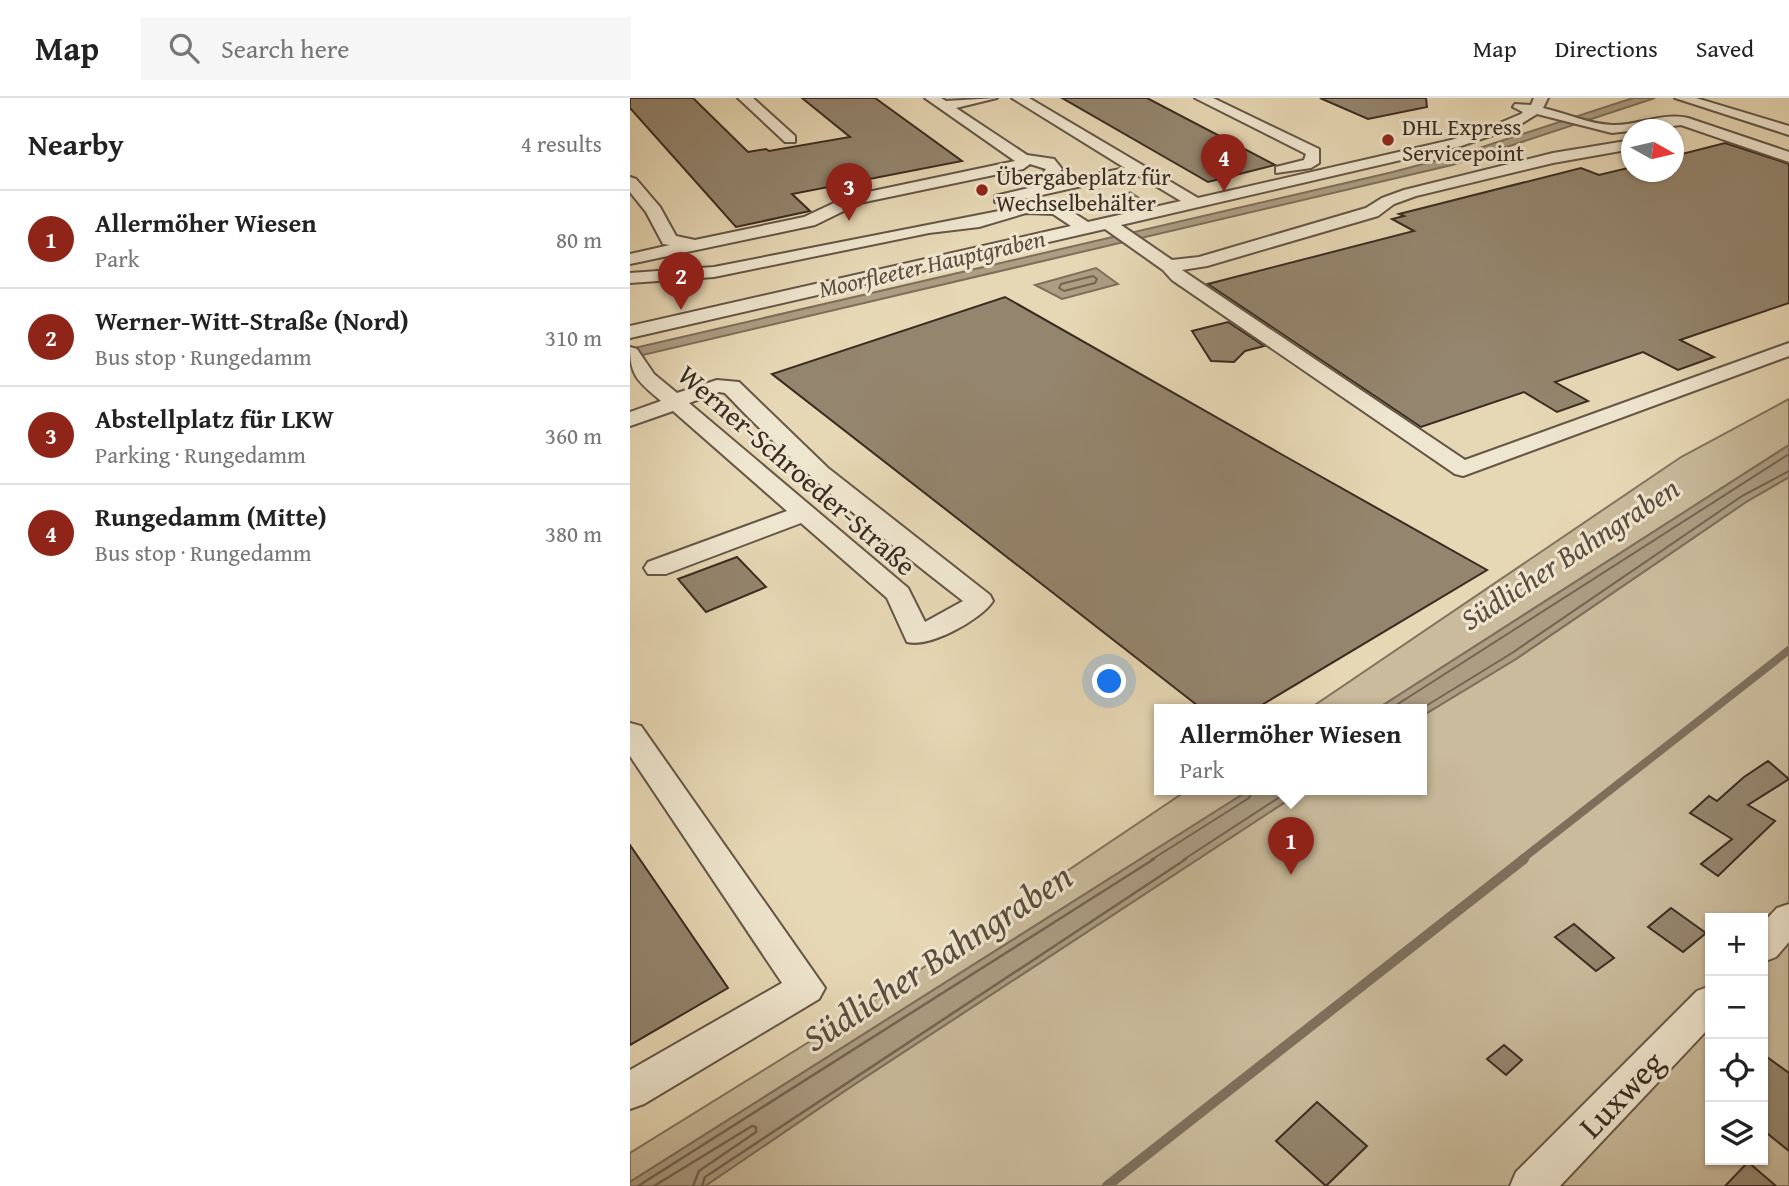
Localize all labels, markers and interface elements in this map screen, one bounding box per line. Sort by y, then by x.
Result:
search box [141,17,631,80]
text: Map [35,24,99,72]
icon: search [165,29,203,67]
text: Search here [221,29,349,68]
text: Map [1473,31,1517,66]
text: Directions [1555,31,1658,66]
text: Saved [1696,31,1754,66]
place label: DHL Express Servicepoint [1402,110,1524,169]
north arrow [1621,119,1684,182]
text: Nearby [28,122,124,166]
text: 4 results [521,127,602,160]
marker: DHL Express Servicepoint [1380,132,1396,148]
pin: 4 [1201,134,1247,192]
place label: Übergabeplatz für Wechselbehälter [996,160,1171,219]
pin: 3 [826,163,872,221]
marker: Übergabeplatz für Wechselbehälter [974,182,990,198]
text: Allermöher Wiesen [95,203,317,242]
water label: Moorfleeter Hauptgraben [815,220,1049,307]
text: 1 [45,223,57,256]
text: 80 m [556,223,602,256]
text: Park [95,242,139,275]
pin: 2 [658,252,704,310]
text: Werner-Witt-Straße (Nord) [95,301,409,340]
text: 2 [45,321,57,354]
text: 310 m [545,321,602,354]
text: Bus stop · Rungedamm [95,340,312,373]
street label: Werner-Schroeder-Straße [669,354,926,585]
text: Abstellplatz für LKW [95,399,334,438]
text: 3 [45,419,57,452]
text: 360 m [545,419,602,452]
text: Parking · Rungedamm [95,438,306,471]
water label: Südlicher Bahngraben [1451,466,1688,641]
text: Rungedamm (Mitte) [95,497,327,536]
text: 4 [45,517,57,550]
text: 380 m [545,517,602,550]
text: Bus stop · Rungedamm [95,536,312,569]
your location [1092,664,1126,698]
popup [1154,704,1427,795]
text: Allermöher Wiesen [1180,714,1401,753]
text: Park [1180,753,1224,786]
pin: 1 [1268,817,1314,875]
water label: Südlicher Bahngraben [791,848,1083,1065]
map controls [1705,913,1768,1165]
button: + [1705,913,1768,976]
button: − [1705,976,1768,1039]
street label: Luxweg [1567,1039,1675,1149]
button: locate [1705,1039,1768,1102]
button: layers [1705,1102,1768,1165]

